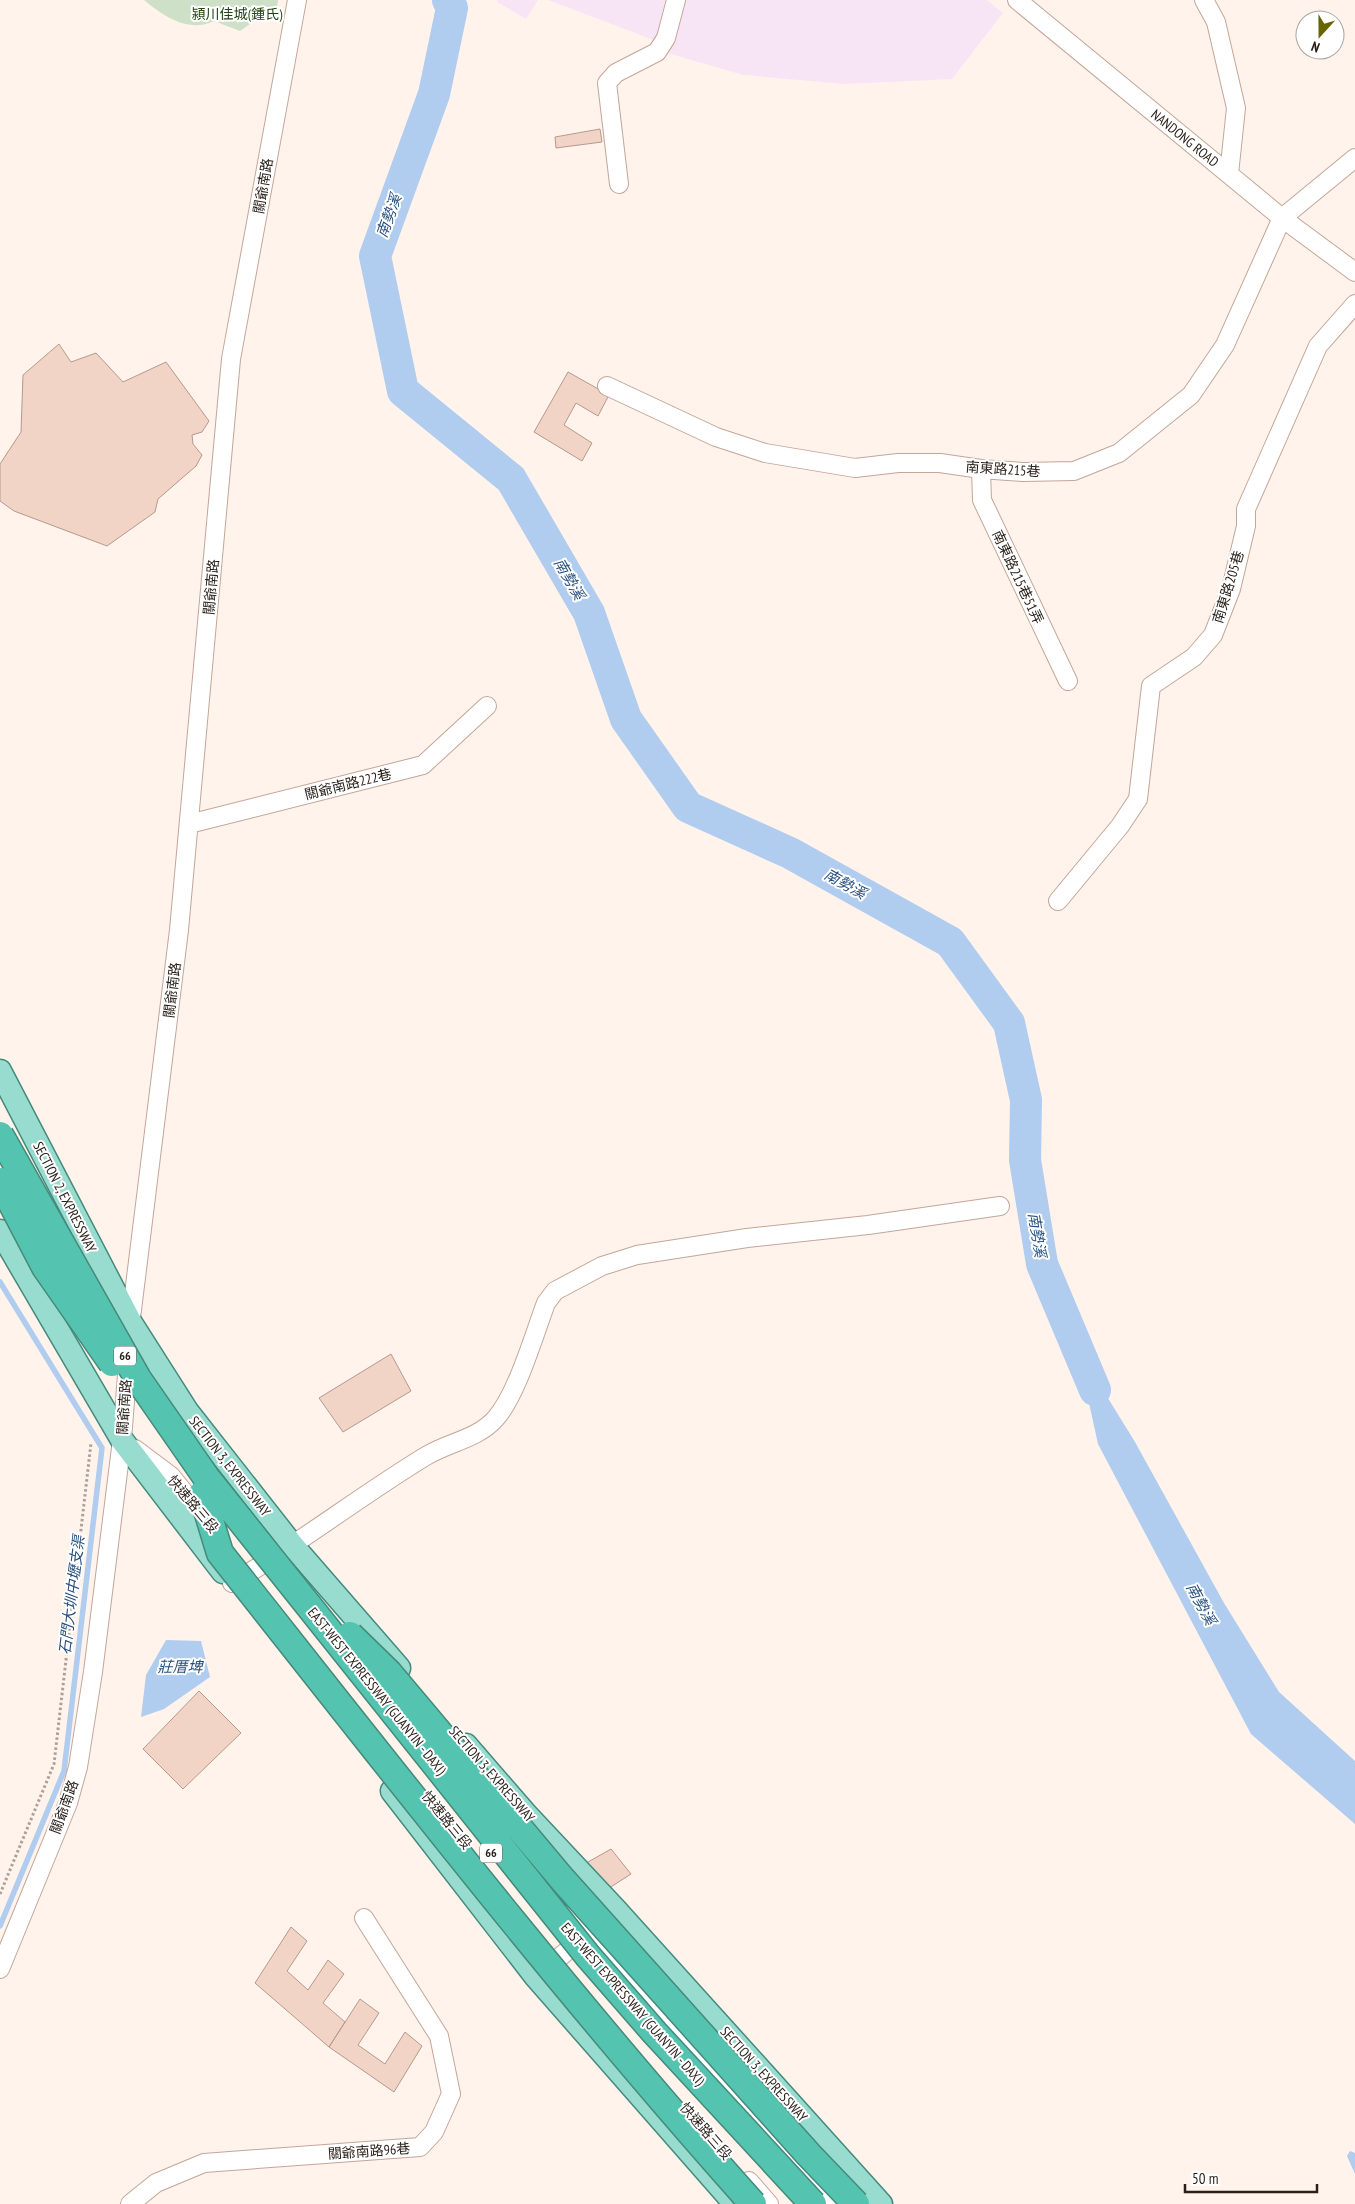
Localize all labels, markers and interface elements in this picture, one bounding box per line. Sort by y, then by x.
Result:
park label: 潁川佳城(鍾氏) [192,5,283,23]
north arrow [1295,10,1345,60]
text: N [1309,37,1322,57]
street label: NANDONG ROAD [1148,105,1222,171]
street label: 關爺南路 [249,157,277,215]
water label: 南勢溪 [372,190,406,240]
street label: 南東路215巷 [965,457,1041,481]
street label: 南東路215巷51弄 [988,527,1048,627]
street label: 南東路205巷 [1208,549,1248,625]
water label: 南勢溪 [550,555,590,605]
street label: 關爺南路 [200,558,222,616]
street label: 關爺南路222巷 [303,765,393,803]
water label: 南勢溪 [821,864,871,904]
street label: 關爺南路 [160,961,184,1019]
street label: SECTION 2, EXPRESSWAY [29,1139,101,1256]
water label: 南勢溪 [1025,1211,1051,1261]
road number: 66 [114,1346,136,1365]
street label: 關爺南路 [113,1378,135,1436]
street label: SECTION 3, EXPRESSWAY [185,1412,275,1520]
street label: 快速路三段 [164,1471,222,1537]
water label: 石門大圳中壢支渠 [55,1532,88,1656]
water label: 南勢溪 [1182,1579,1221,1630]
street label: EAST-WEST EXPRESSWAY (GUANYIN - DAXI) [304,1604,451,1779]
water label: 莊厝埤 [157,1657,204,1676]
street label: SECTION 3, EXPRESSWAY [445,1722,539,1826]
street label: 關爺南路 [46,1778,82,1836]
street label: 快速路三段 [418,1787,476,1853]
road number: 66 [480,1844,502,1862]
street label: EAST-WEST EXPRESSWAY (GUANYIN - DAXI) [557,1919,709,2090]
street label: SECTION 3, EXPRESSWAY [716,2023,812,2126]
street label: 快速路三段 [676,2099,736,2163]
street label: 關爺南路96巷 [327,2139,411,2163]
scale bar [1185,2162,1318,2194]
text: 50 m [1192,2169,1218,2188]

